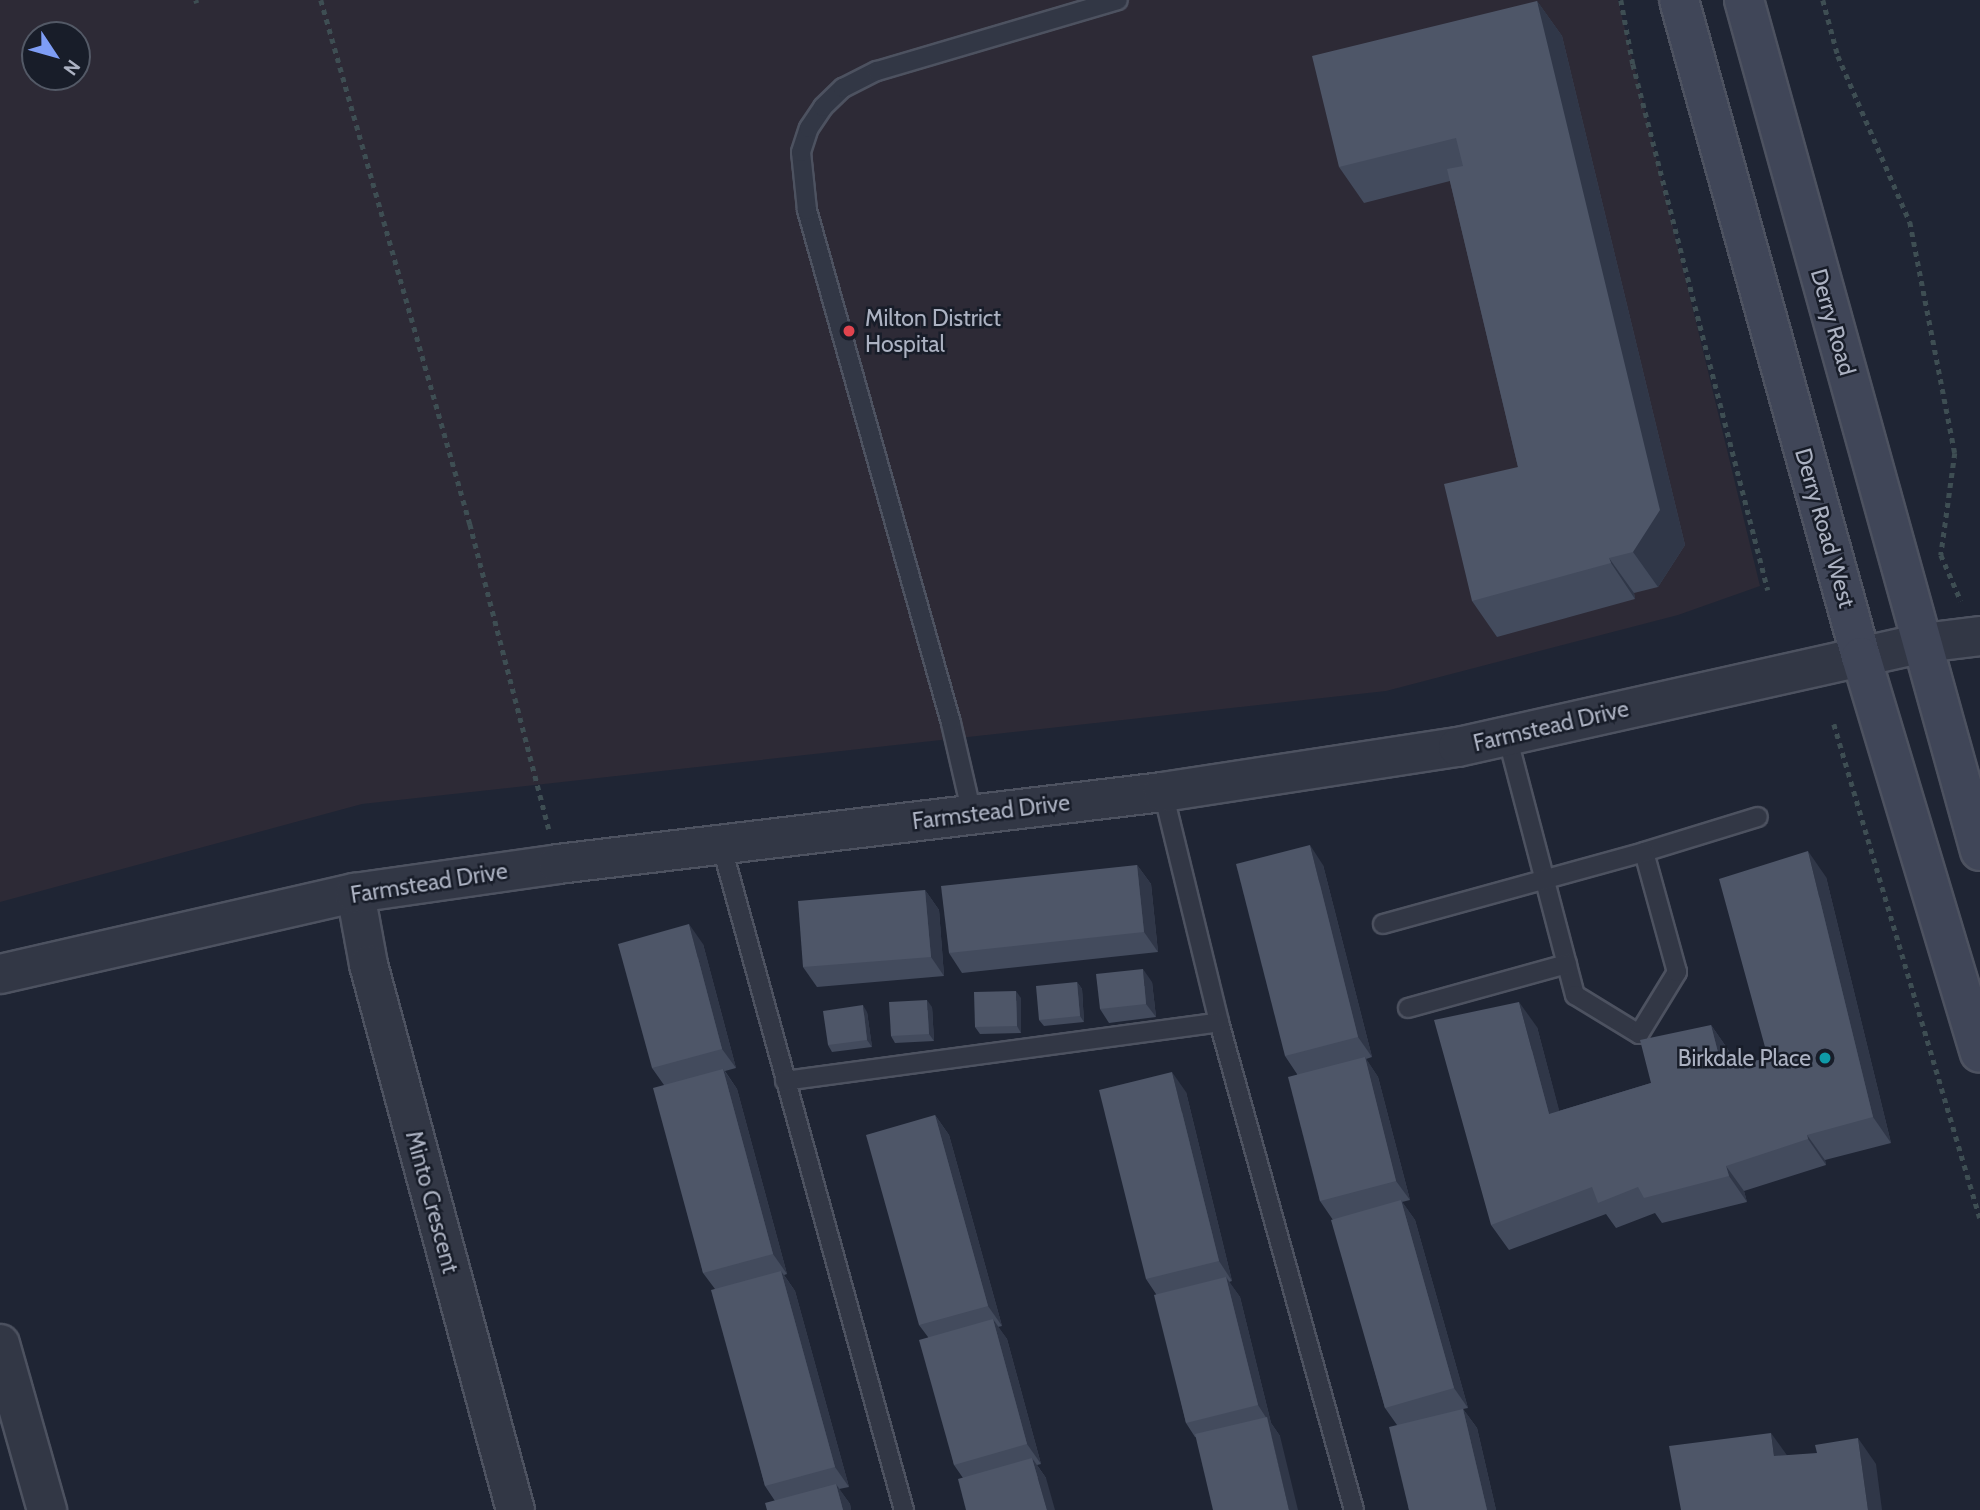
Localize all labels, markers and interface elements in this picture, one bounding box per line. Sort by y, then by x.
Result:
north arrow [21,21,91,91]
text: N [59,55,85,80]
street label: Derry Road [1805,266,1861,378]
place label: Milton District Hospital [865,304,1001,358]
marker: Milton District Hospital [839,321,859,341]
street label: Derry Road West [1789,445,1861,611]
street label: Farmstead Drive [1471,695,1631,757]
street label: Farmstead Drive [911,789,1071,835]
street label: Farmstead Drive [348,857,510,909]
place label: Birkdale Place [1678,1044,1811,1072]
marker: Birkdale Place [1817,1050,1833,1066]
street label: Minto Crescent [400,1128,464,1276]

